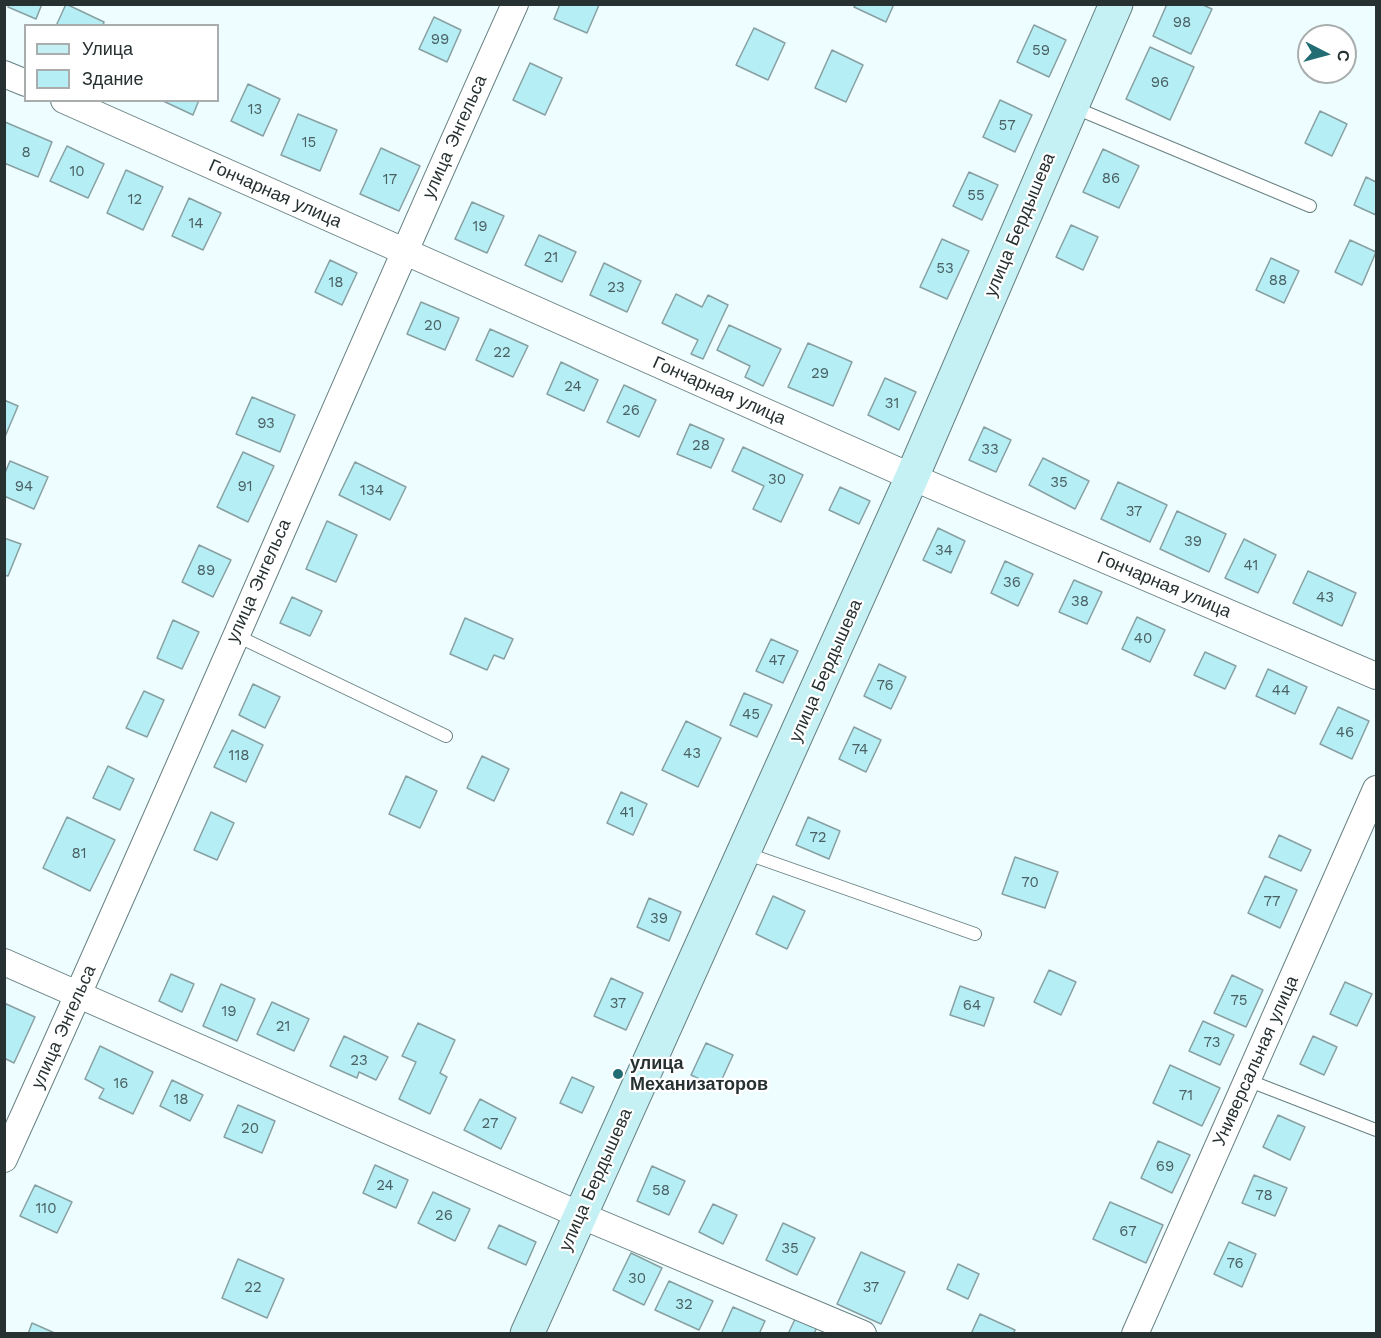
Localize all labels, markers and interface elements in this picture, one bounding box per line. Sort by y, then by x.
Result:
house number: 98 [1173,14,1191,32]
legend [24,24,219,102]
north arrow [1297,24,1357,84]
house number: 99 [431,31,449,49]
text: Улица [82,38,133,59]
house number: 59 [1032,42,1050,60]
text: С [1333,49,1353,62]
text: Здание [82,68,143,89]
street label: улица Энгельса [418,72,492,202]
house number: 96 [1151,74,1169,92]
house number: 13 [248,101,262,119]
house number: 57 [998,117,1016,135]
house number: 15 [302,134,316,152]
house number: 8 [21,144,31,162]
street label: улица Бердышева [980,150,1060,300]
street label: Гончарная улица [205,155,345,233]
house number: 10 [69,163,85,181]
house number: 86 [1102,170,1120,188]
house number: 17 [383,171,397,189]
house number: 55 [967,187,985,205]
house number: 12 [128,191,142,209]
house number: 14 [188,215,204,233]
house number: 19 [472,218,488,236]
house number: 21 [544,249,558,267]
house number: 53 [936,260,954,278]
house number: 88 [1269,272,1287,290]
house number: 18 [328,274,344,292]
house number: 23 [607,279,625,297]
house number: 20 [424,317,442,335]
house number: 22 [493,344,511,362]
street label: Гончарная улица [649,352,789,430]
house number: 29 [811,365,829,383]
house number: 24 [564,378,582,396]
house number: 31 [885,395,899,413]
house number: 26 [622,402,640,420]
house number: 93 [257,415,275,433]
house number: 28 [692,437,710,455]
house number: 33 [981,441,999,459]
house number: 30 [768,471,786,489]
house number: 35 [1050,474,1068,492]
house number: 94 [15,478,33,496]
house number: 91 [237,478,253,496]
house number: 134 [360,482,384,500]
house number: 37 [1126,503,1142,521]
street label: улица Энгельса [222,516,296,646]
house number: 39 [1184,533,1202,551]
house number: 34 [935,542,953,560]
street label: Гончарная улица [1094,547,1234,623]
house number: 41 [1244,557,1258,575]
house number: 89 [197,562,215,580]
house number: 36 [1003,574,1021,592]
house number: 43 [1316,589,1334,607]
house number: 38 [1071,593,1089,611]
street label: улица Бердышева [785,596,867,746]
house number: 40 [1134,630,1152,648]
house number: 47 [769,652,785,670]
house number: 76 [876,677,894,695]
house number: 44 [1272,682,1290,700]
house number: 45 [742,706,760,724]
house number: 46 [1336,724,1354,742]
house number: 74 [852,741,868,759]
house number: 43 [683,745,701,763]
house number: 118 [229,747,249,765]
house number: 41 [620,804,634,822]
house number: 72 [809,829,827,847]
house number: 81 [71,845,87,863]
house number: 70 [1021,874,1039,892]
house number: 77 [1264,893,1280,911]
house number: 39 [650,910,668,928]
street label: улица Энгельса [27,962,101,1092]
street label: Универсальная улица [1209,972,1303,1150]
house number: 75 [1230,992,1248,1010]
house number: 37 [610,995,626,1013]
house number: 64 [963,997,981,1015]
house number: 19 [221,1003,237,1021]
house number: 21 [276,1018,290,1036]
house number: 73 [1203,1034,1221,1052]
house number: 23 [350,1052,368,1070]
place label: улица Механизаторов [630,1053,768,1096]
marker: улица Механизаторов [611,1067,625,1081]
house number: 16 [114,1075,128,1093]
house number: 71 [1179,1087,1193,1105]
house number: 18 [173,1091,189,1109]
street label: улица Бердышева [555,1105,637,1255]
house number: 27 [482,1115,498,1133]
house number: 20 [241,1120,259,1138]
house number: 69 [1156,1158,1174,1176]
house number: 24 [376,1177,394,1195]
house number: 58 [652,1182,670,1200]
house number: 78 [1255,1187,1273,1205]
house number: 110 [35,1200,57,1218]
house number: 26 [435,1207,453,1225]
house number: 67 [1119,1223,1137,1241]
house number: 35 [781,1240,799,1258]
house number: 76 [1226,1255,1244,1273]
house number: 30 [628,1270,646,1288]
house number: 22 [244,1279,262,1297]
house number: 37 [863,1279,879,1297]
house number: 32 [675,1296,693,1314]

